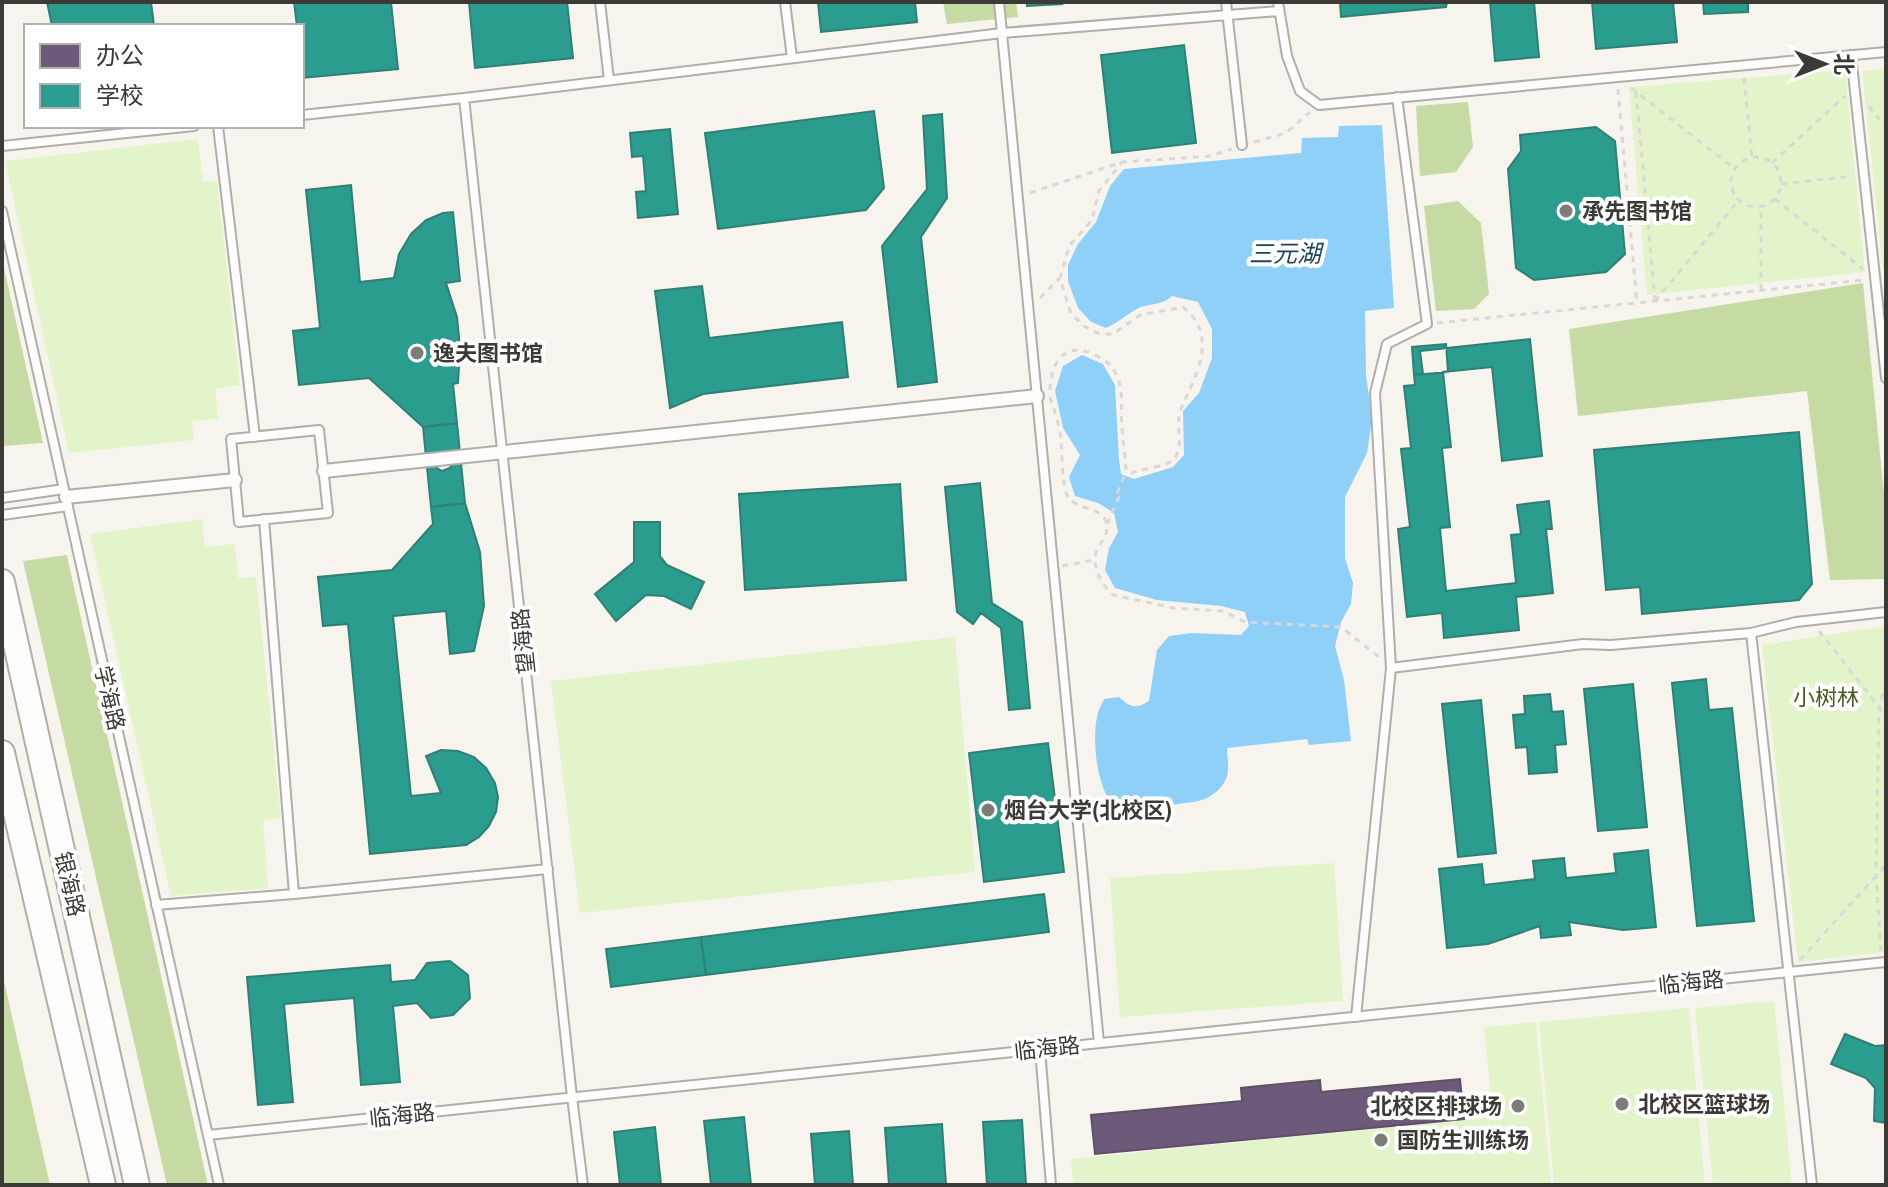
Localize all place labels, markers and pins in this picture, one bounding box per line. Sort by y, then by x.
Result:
place label: 承先图书馆 [1582,198,1692,224]
marker: 承先图书馆 [1557,202,1575,220]
place label: 逸夫图书馆 [433,340,543,366]
marker: 逸夫图书馆 [408,344,426,362]
place label: 烟台大学(北校区) [1004,797,1173,823]
marker: 烟台大学(北校区) [979,801,997,819]
place label: 北校区篮球场 [1638,1091,1770,1117]
place label: 北校区排球场 [1370,1093,1502,1119]
marker: 北校区篮球场 [1613,1095,1631,1113]
marker: 北校区排球场 [1509,1097,1527,1115]
place label: 国防生训练场 [1397,1127,1529,1153]
marker: 国防生训练场 [1372,1131,1390,1149]

